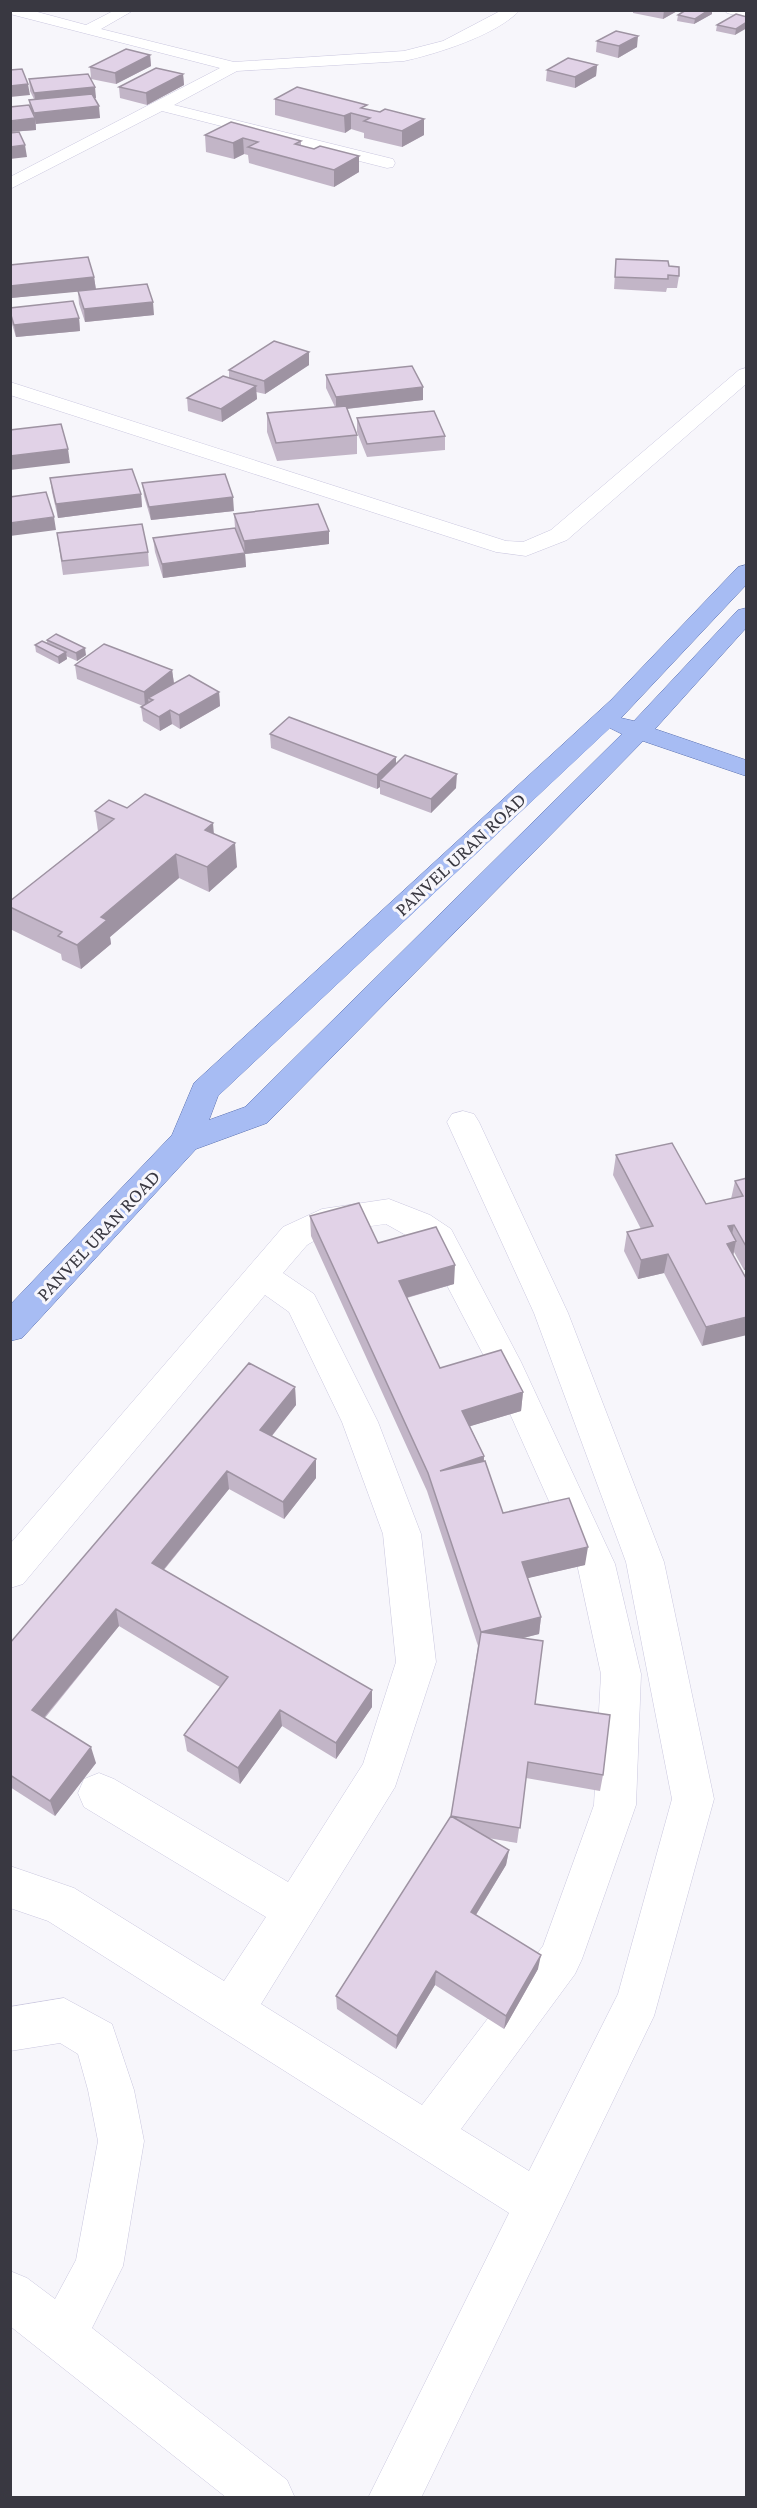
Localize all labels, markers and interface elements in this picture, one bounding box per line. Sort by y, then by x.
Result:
street label: PANVEL URAN ROAD [390,788,530,920]
street label: PANVEL URAN ROAD [32,1165,164,1305]

